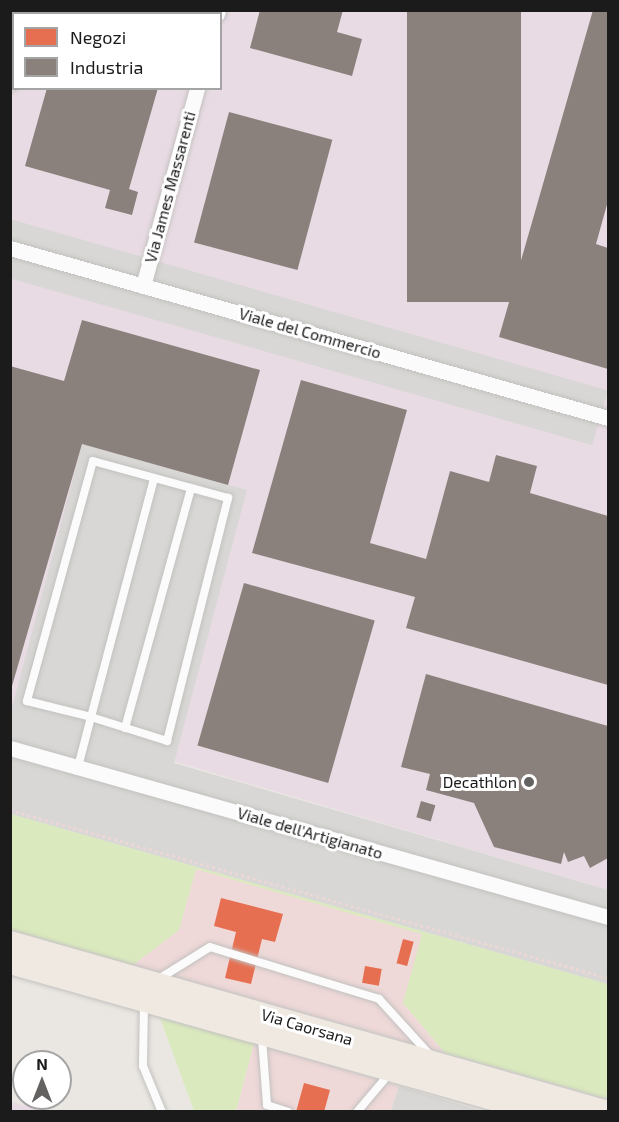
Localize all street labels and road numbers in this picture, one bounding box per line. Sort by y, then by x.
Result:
street label: Via James Massarenti [140,109,200,265]
street label: Viale del Commercio [237,303,383,363]
street label: Viale dell'Artigianato [235,803,385,863]
street label: Via Caorsana [259,1005,355,1049]

